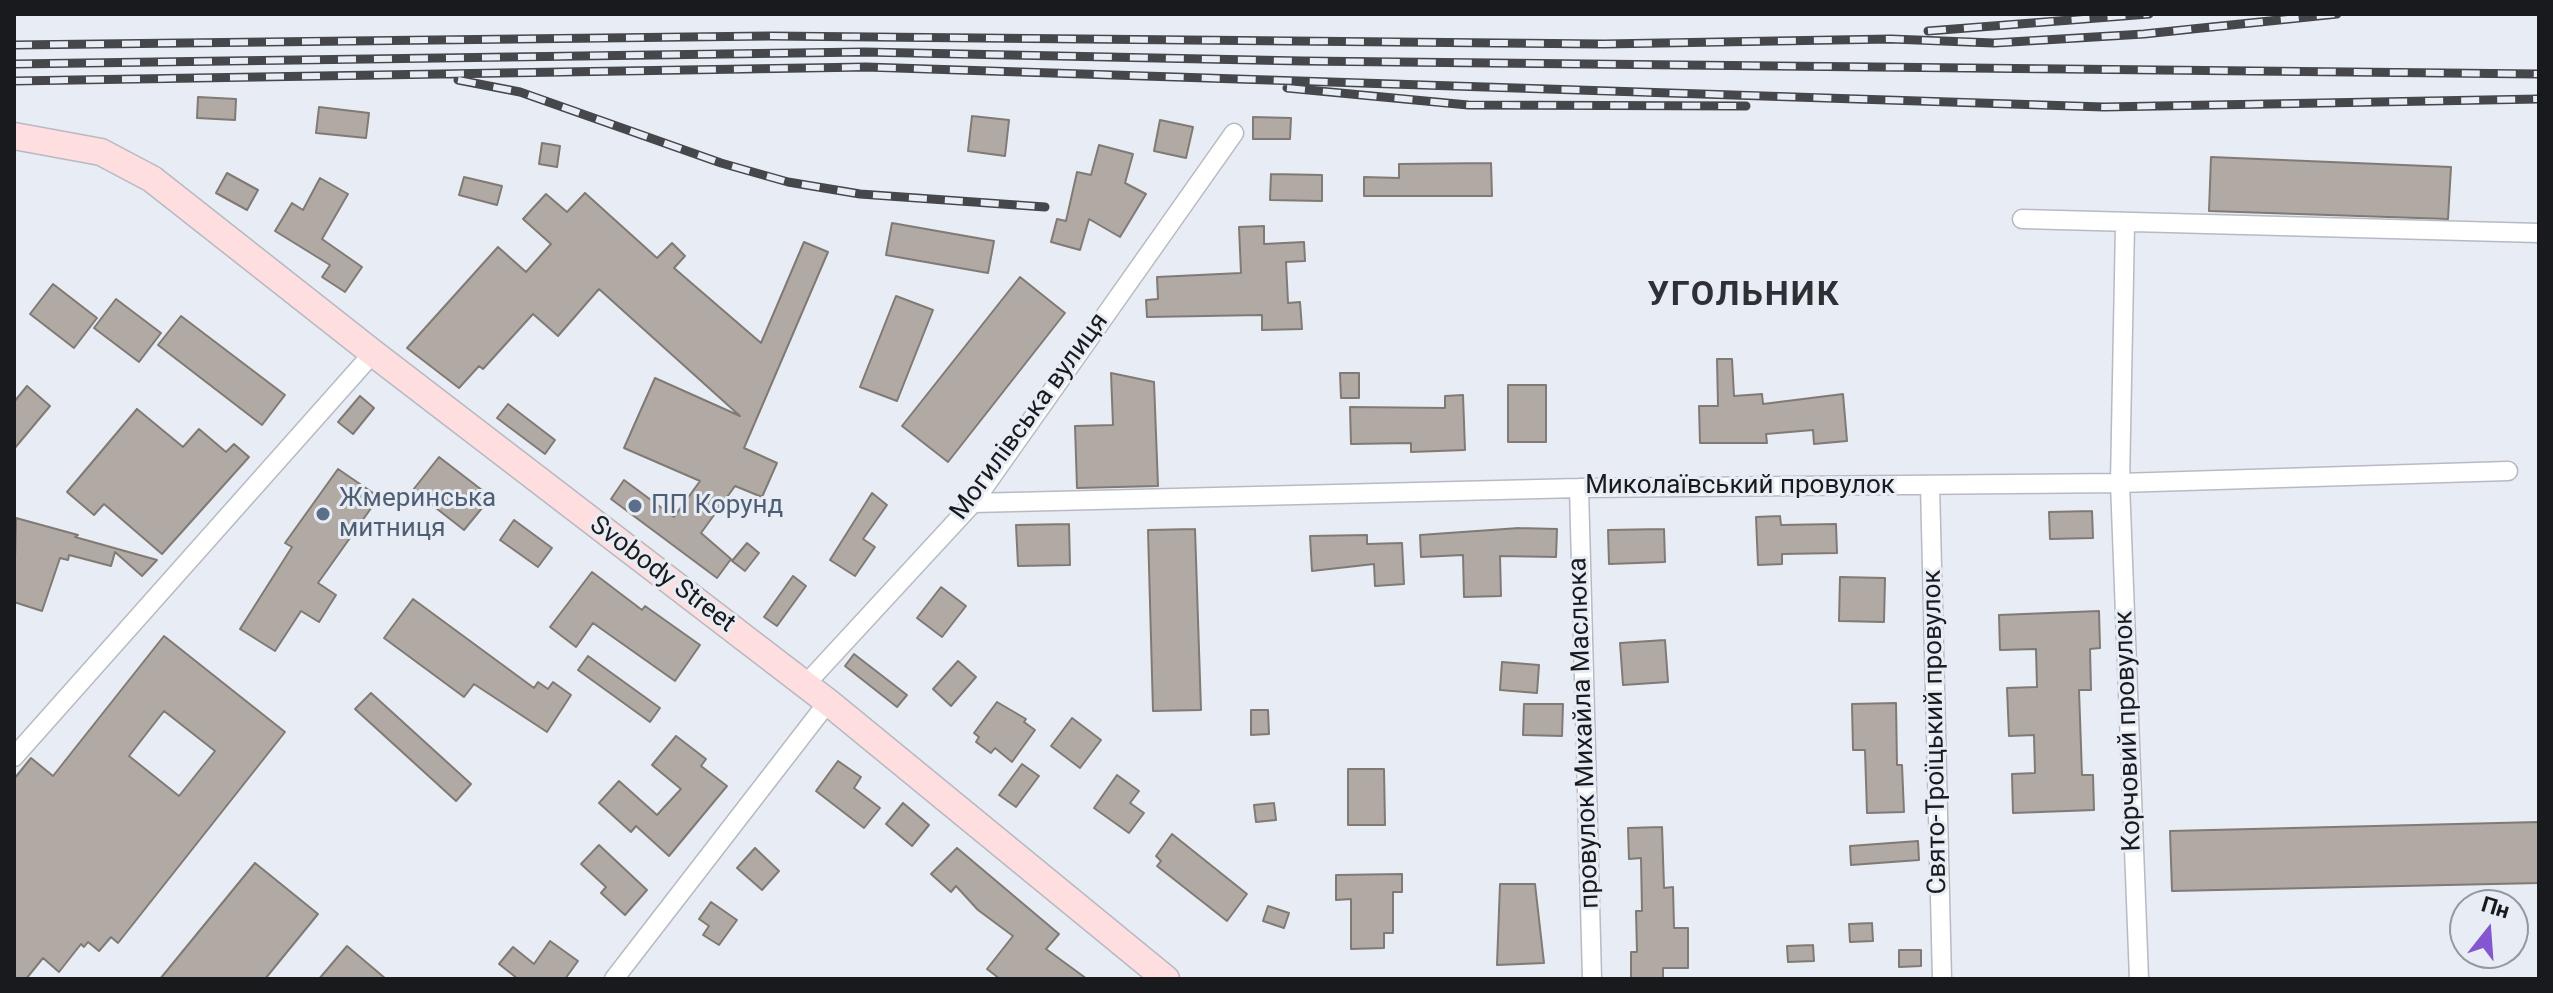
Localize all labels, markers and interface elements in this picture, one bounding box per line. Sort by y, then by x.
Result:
district label: УГОЛЬНИК [1647,276,1841,316]
street label: Могилівська вулиця [944,307,1116,527]
street label: Миколаївський провулок [1585,470,1895,502]
place label: Жмеринська митниця [339,483,496,544]
place label: ПП Корунд [651,490,783,522]
marker: ПП Корунд [626,497,644,515]
marker: Жмеринська митниця [314,505,332,523]
street label: Svobody Street [583,510,741,640]
street label: провулок Михайла Маслюка [1563,557,1607,909]
street label: Свято-Троїцький провулок [1918,569,1954,895]
street label: Корчовий провулок [2109,610,2149,852]
north arrow [2449,889,2529,969]
text: Пн [2479,891,2513,924]

